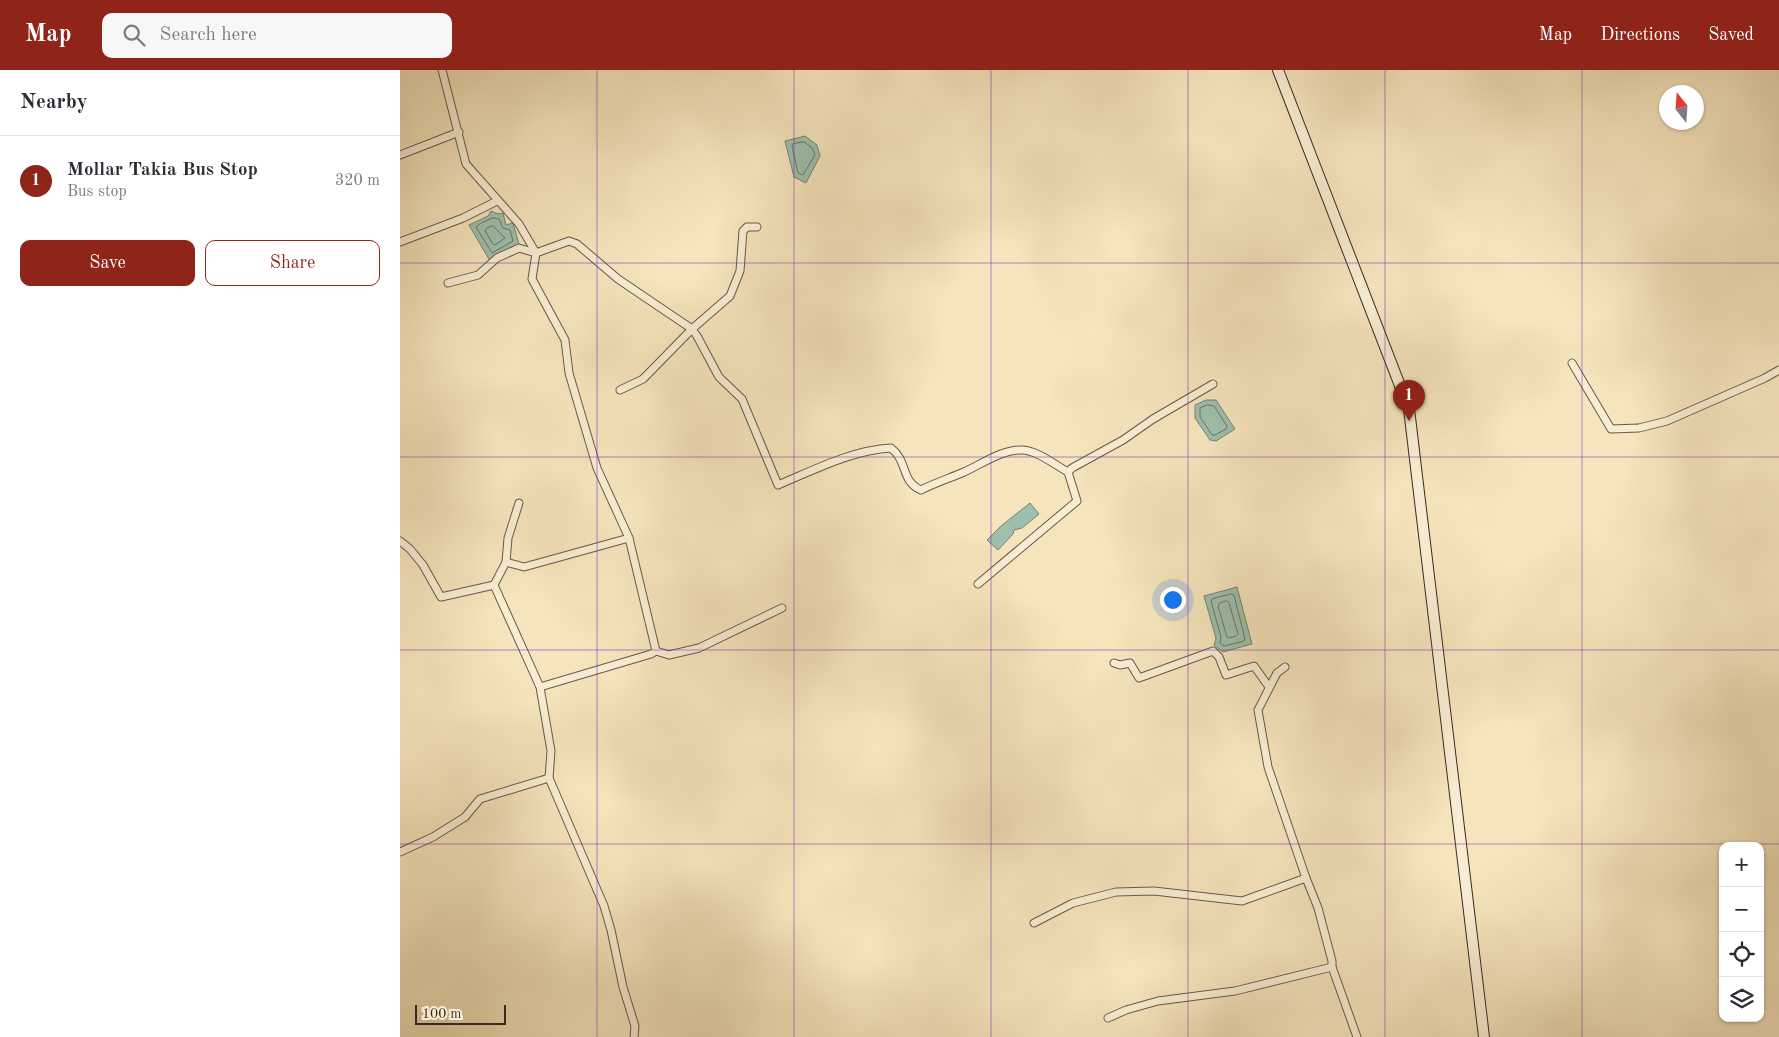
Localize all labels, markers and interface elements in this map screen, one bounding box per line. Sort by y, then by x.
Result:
search box [102,13,452,58]
icon: search [120,21,148,49]
text: Map [25,23,72,47]
text: Search here [160,26,257,45]
text: Map [1539,26,1572,44]
text: Directions [1600,26,1680,44]
text: Saved [1708,26,1754,44]
north arrow [1659,85,1704,130]
text: Nearby [20,92,88,113]
text: Mollar Takia Bus Stop [67,161,258,180]
text: 1 [31,173,41,189]
text: 320 m [335,173,380,189]
text: Bus stop [67,184,127,200]
button: Save [20,240,195,286]
button: Share [205,240,380,286]
pin: 1 [1393,380,1425,421]
your location [1160,587,1186,613]
map controls [1719,842,1764,1022]
button: + [1719,842,1764,887]
button: − [1719,887,1764,932]
button: locate [1719,932,1764,977]
button: layers [1719,977,1764,1022]
scale bar [415,1002,506,1025]
text: 100 m [422,1007,461,1021]

